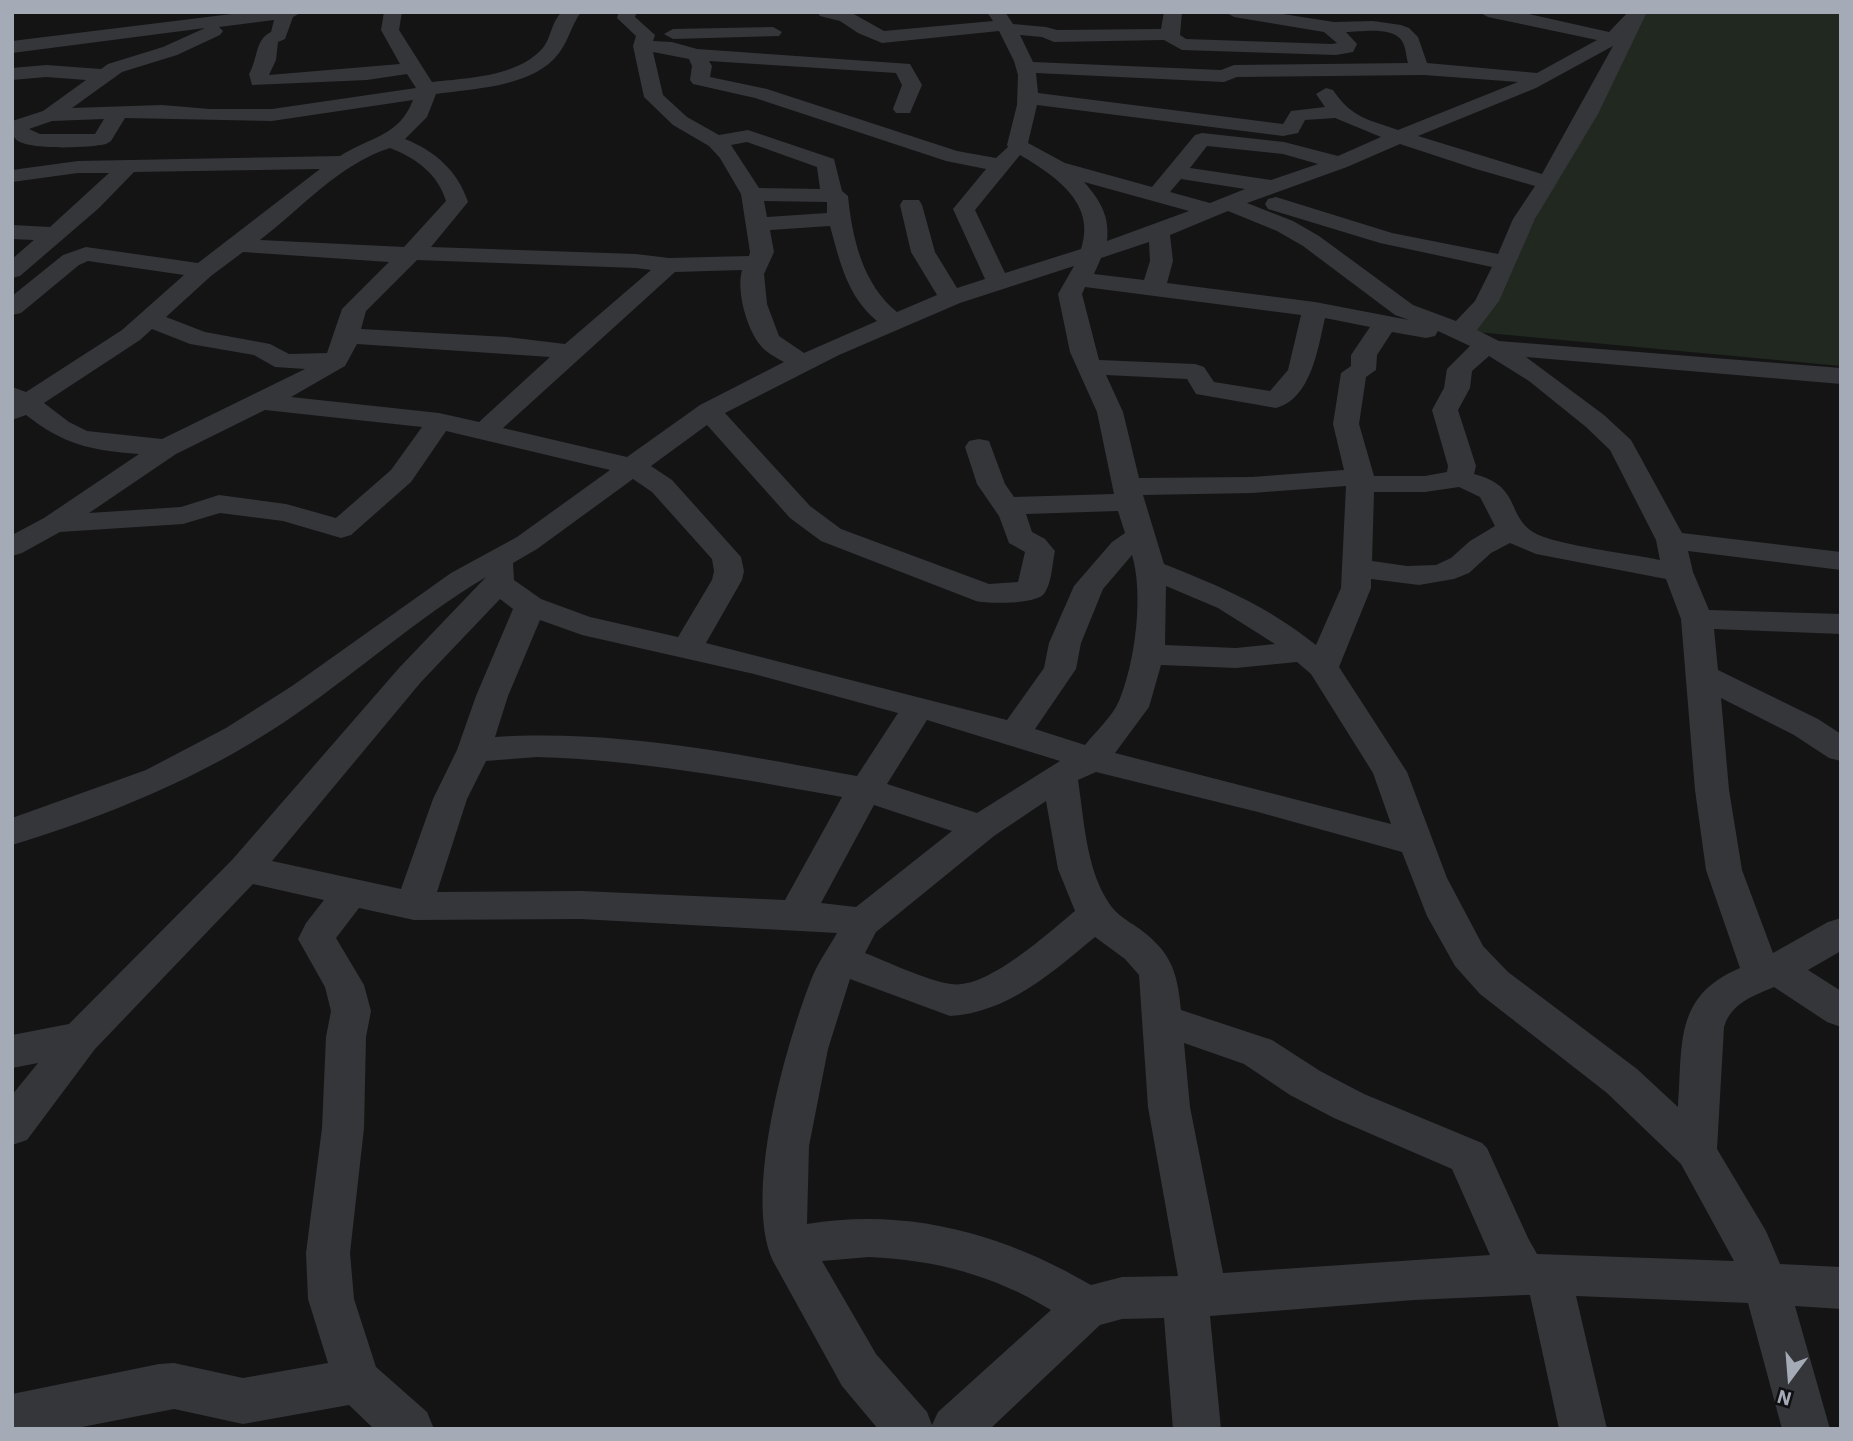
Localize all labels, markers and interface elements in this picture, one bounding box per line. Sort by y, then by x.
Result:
north arrow [1755,1343,1825,1413]
text: N [1774,1385,1794,1412]

